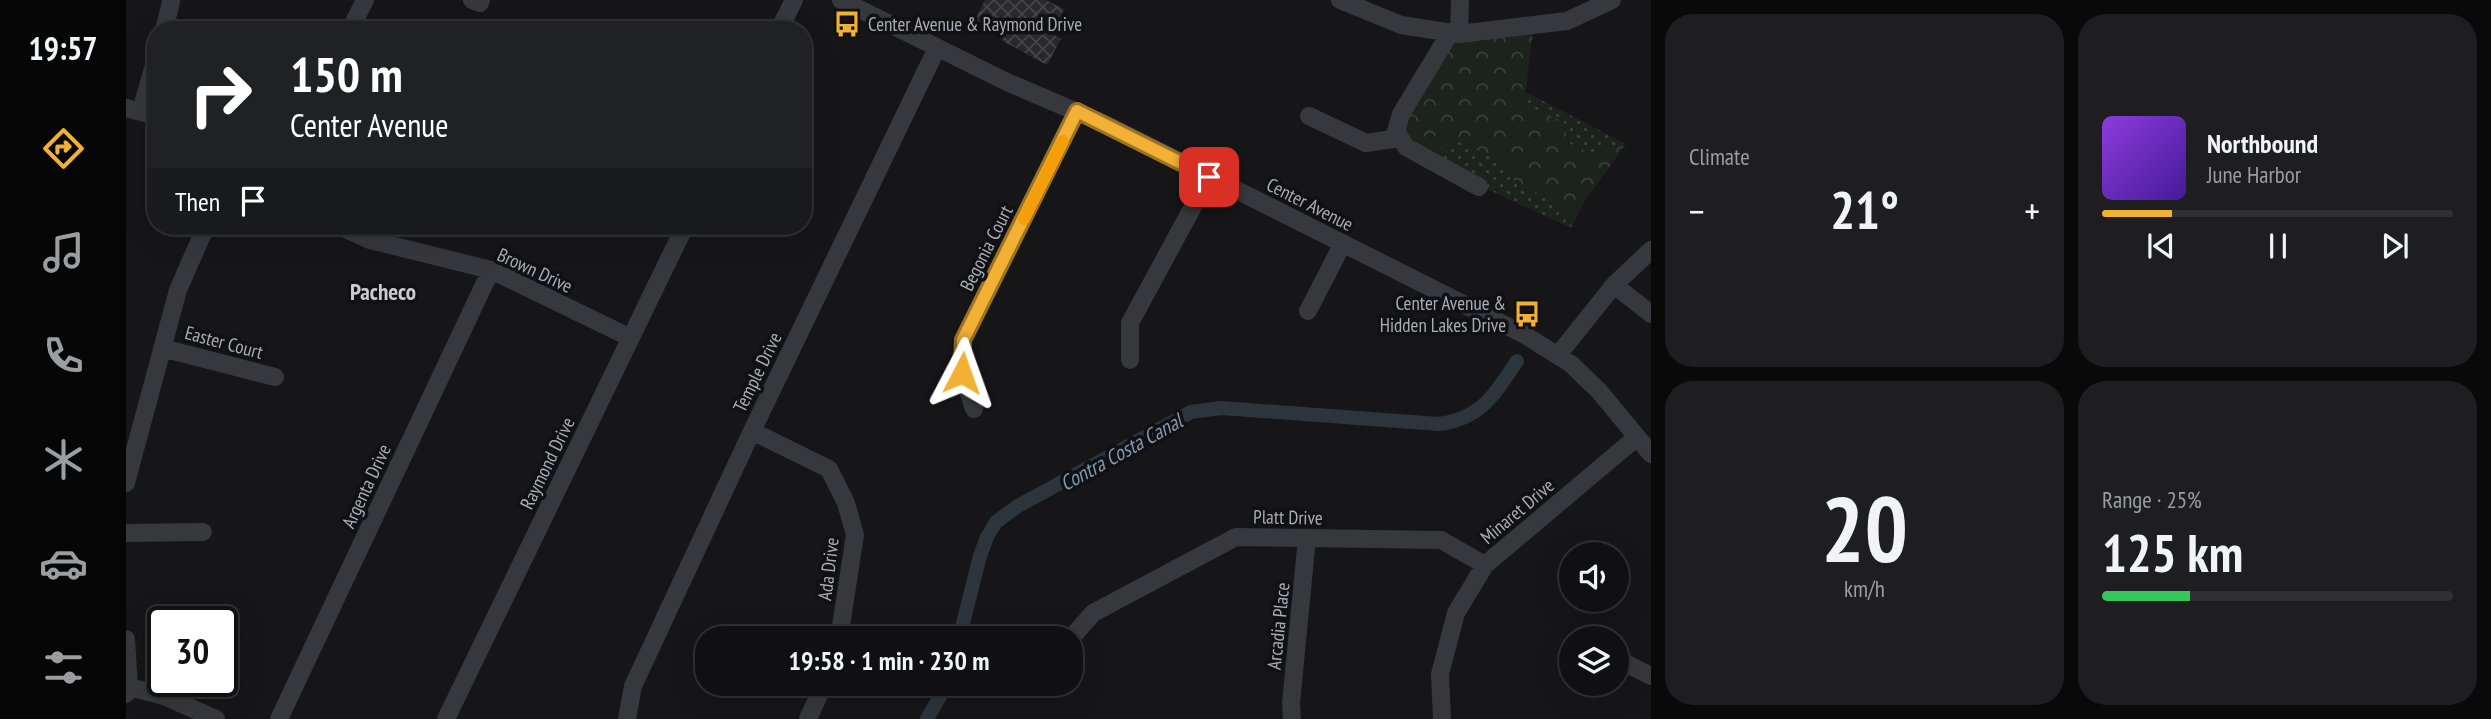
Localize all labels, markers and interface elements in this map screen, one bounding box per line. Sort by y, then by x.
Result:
bus stop icon: Center Avenue & Raymond Drive [832,9,862,39]
place label: Center Avenue & Raymond Drive [868,12,1082,36]
text: 19:57 [28,27,98,69]
text: 150 m [290,42,403,106]
icon: right [175,49,266,140]
text: Center Avenue [290,104,448,146]
icon: directions [39,124,88,173]
text: Northbound [2207,127,2318,160]
text: Climate [1689,142,1750,171]
pin [1179,147,1239,207]
icon: arrive [1190,158,1228,196]
text: June Harbor [2207,160,2301,189]
street label: Center Avenue [1263,172,1357,236]
text: 21° [1830,176,1899,243]
icon: arrive [234,182,272,220]
text: Then [175,185,220,218]
text: − [1689,186,1705,235]
text: + [2024,186,2040,235]
street label: Begonia Court [954,201,1018,295]
icon: previous [2142,227,2180,265]
icon: pause [2259,227,2297,265]
icon: next [2376,227,2414,265]
icon: music [39,228,88,277]
street label: Brown Drive [494,242,577,298]
district label: Pacheco [350,277,416,306]
place label: Center Avenue & Hidden Lakes Drive [1380,291,1506,337]
bus stop icon: Center Avenue & Hidden Lakes Drive [1512,299,1542,329]
street label: Easter Court [182,320,266,364]
street label: Temple Drive [727,328,787,416]
icon: phone [39,331,88,380]
position arrow [925,336,999,410]
water label: Contra Costa Canal [1055,406,1189,497]
street label: Raymond Drive [514,413,580,513]
icon: climate [39,435,88,484]
street label: Argenta Drive [336,440,396,532]
text: 20 [1821,469,1908,587]
street label: Minaret Drive [1475,473,1559,549]
text: Range · 25% [2102,485,2202,514]
street label: Platt Drive [1253,504,1323,530]
text: 125 km [2102,519,2243,586]
street label: Ada Drive [812,536,844,602]
icon: car [39,539,88,588]
map controls [1559,542,1629,696]
button: sound [1559,542,1629,612]
text: km/h [1844,574,1885,603]
street label: Arcadia Place [1261,581,1295,671]
speed limit sign: 30 [147,606,238,697]
button: layers [1559,626,1629,696]
icon: filters [39,643,88,692]
text: 19:58 · 1 min · 230 m [789,644,989,677]

